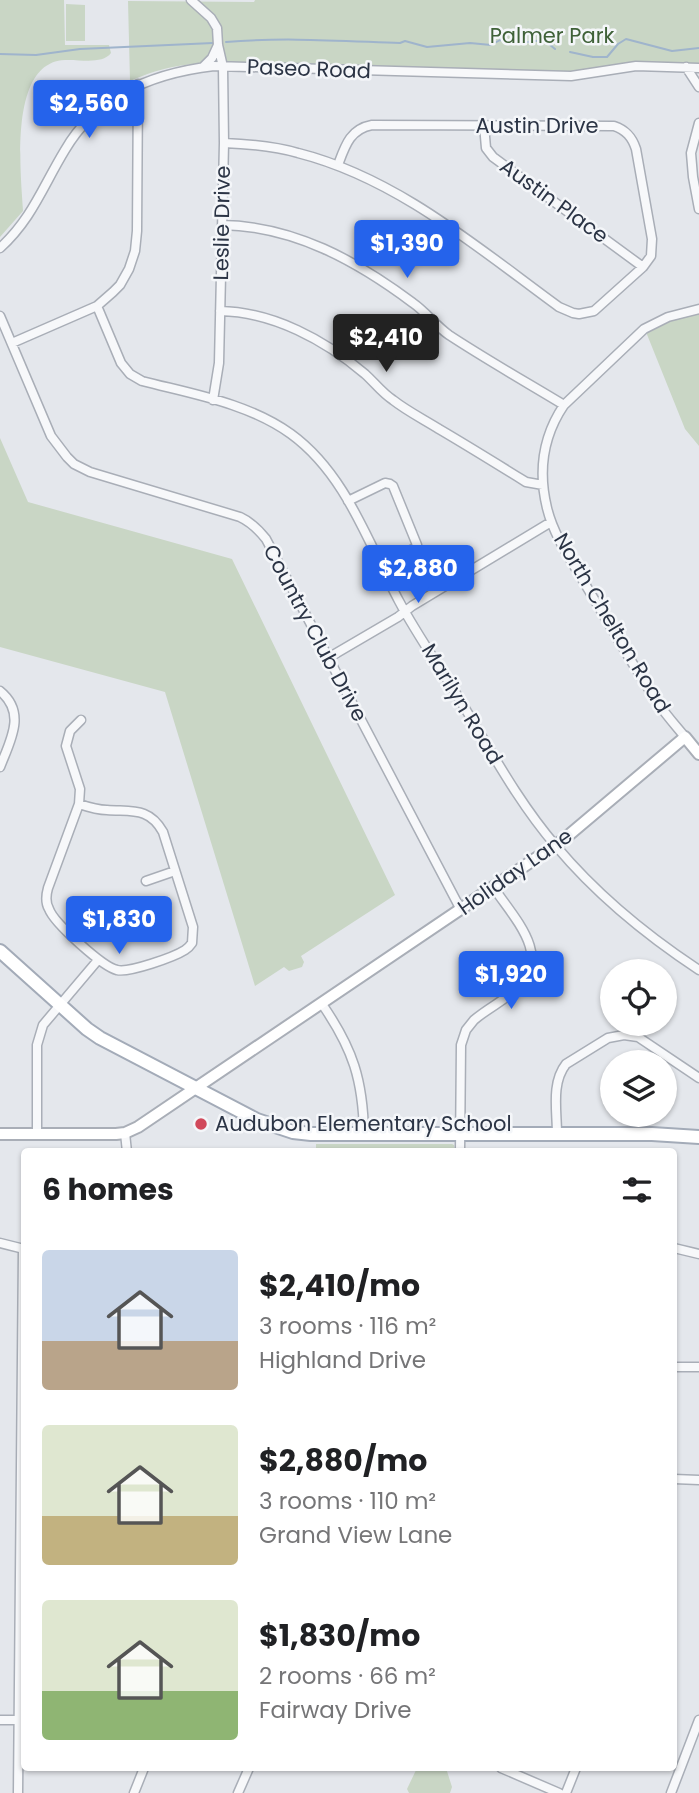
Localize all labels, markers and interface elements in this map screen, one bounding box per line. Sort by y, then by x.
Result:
park label: Palmer Park [490,21,614,50]
street label: Paseo Road [247,52,371,85]
pin: $2,560 [32,80,146,140]
text: $2,560 [49,87,129,119]
street label: Austin Drive [475,111,599,140]
street label: Austin Place [494,151,614,250]
street label: Leslie Drive [206,165,237,281]
pin: $1,390 [350,220,464,280]
text: $1,390 [370,227,444,259]
pin: $2,410 [329,314,443,374]
text: $2,410 [349,321,423,353]
street label: North Chelton Road [547,527,678,718]
street label: Country Club Drive [256,539,374,726]
pin: $2,880 [361,546,475,605]
text: $2,880 [378,552,458,584]
street label: Marilyn Road [415,638,510,769]
street label: Holiday Lane [452,821,578,922]
pin: $1,830 [62,897,176,956]
text: $1,830 [82,903,156,935]
pin: $1,920 [454,951,568,1011]
text: $1,920 [475,958,547,990]
map controls [600,959,677,1127]
button: locate [600,959,677,1036]
button: layers [600,1050,677,1127]
place label: Audubon Elementary School [215,1109,512,1138]
marker: Audubon Elementary School [193,1116,209,1132]
text: 6 homes [42,1168,174,1211]
icon: filters [618,1171,656,1209]
text: $2,410/mo [259,1264,420,1307]
icon: home [98,1278,182,1362]
text: 3 rooms · 116 m² [259,1310,436,1342]
text: Highland Drive [259,1344,426,1376]
text: $2,880/mo [259,1439,427,1482]
icon: home [98,1453,182,1537]
text: 3 rooms · 110 m² [259,1485,436,1517]
text: Grand View Lane [259,1519,452,1551]
text: $1,830/mo [259,1614,420,1657]
icon: home [98,1628,182,1712]
text: 2 rooms · 66 m² [259,1660,436,1692]
text: Fairway Drive [259,1694,412,1726]

